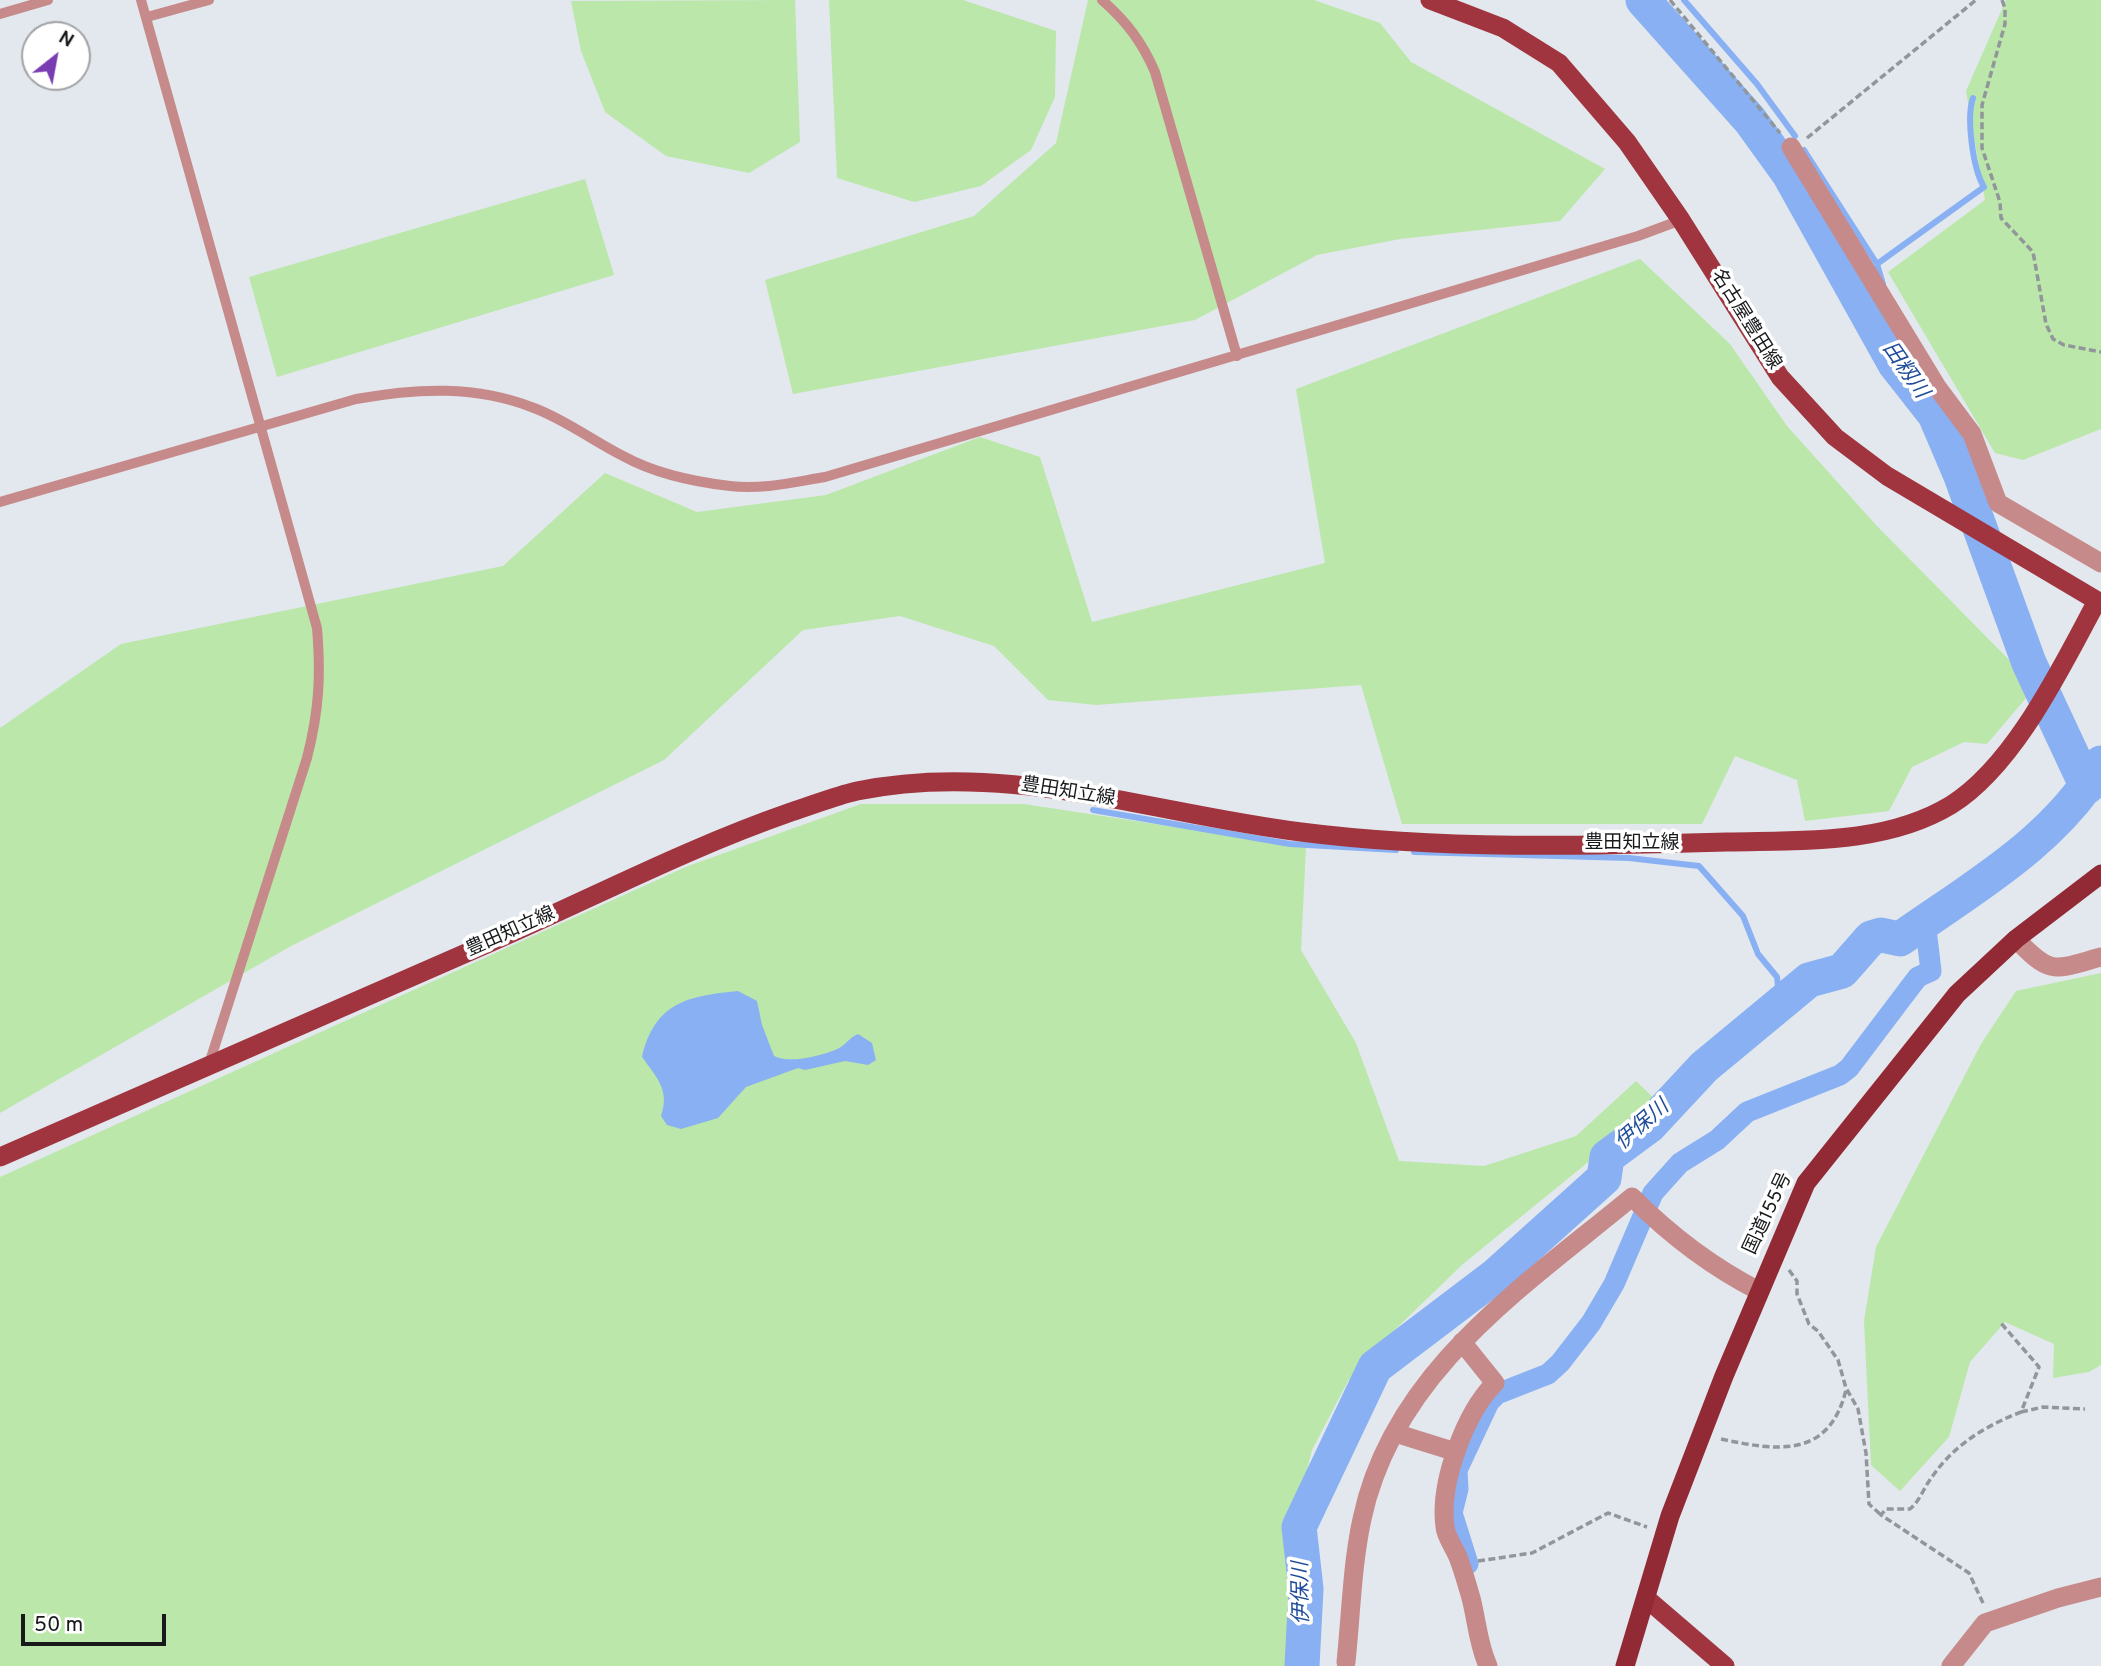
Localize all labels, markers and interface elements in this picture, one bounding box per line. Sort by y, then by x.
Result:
north arrow [21,21,91,91]
text: N [54,26,78,54]
street label: 名古屋豊田線 [1705,266,1785,374]
water label: 田籾川 [1876,338,1932,404]
street label: 豊田知立線 [1019,774,1117,812]
street label: 豊田知立線 [1585,833,1679,855]
street label: 豊田知立線 [463,903,559,963]
water label: 伊保川 [1611,1096,1675,1156]
street label: 国道155号 [1740,1169,1798,1259]
water label: 伊保川 [1290,1561,1316,1625]
scale bar [24,1600,170,1644]
text: 50 m [34,1612,83,1639]

